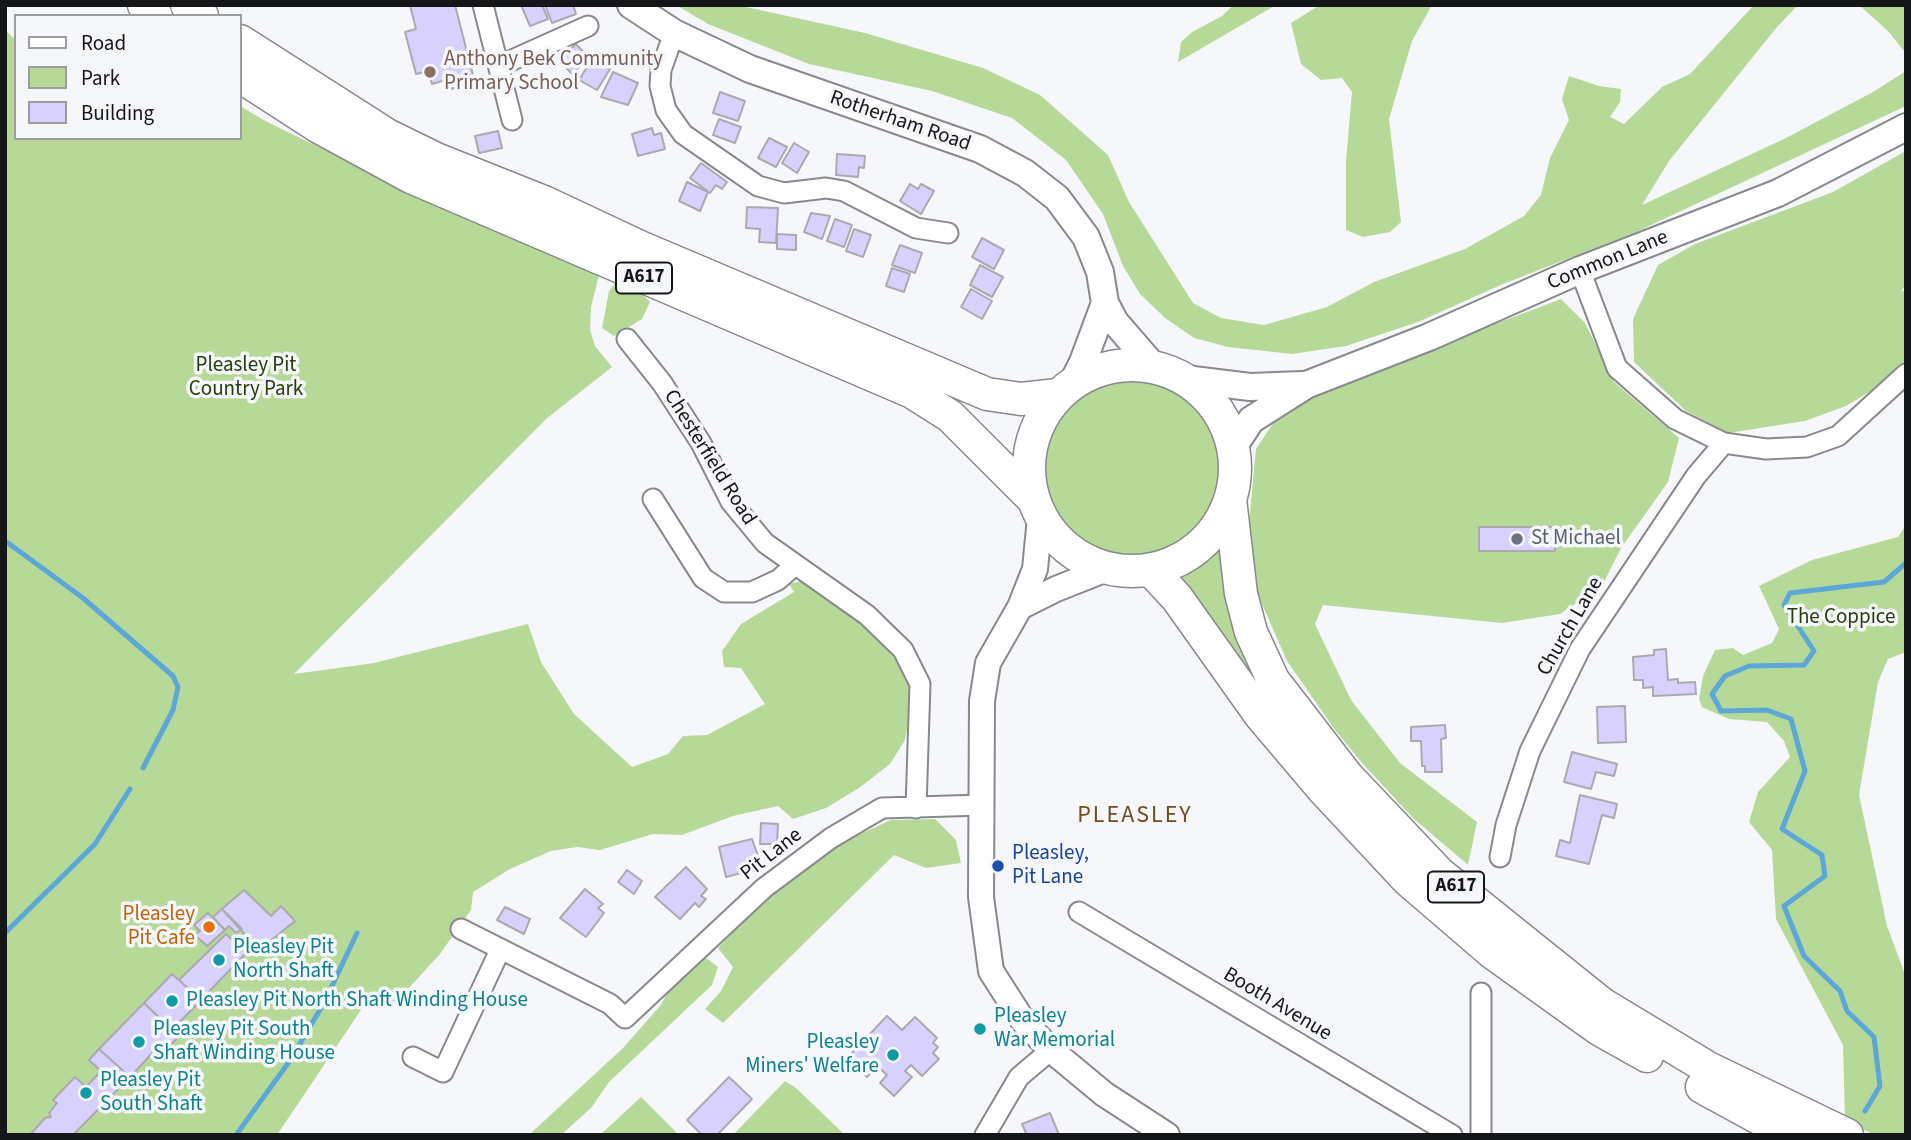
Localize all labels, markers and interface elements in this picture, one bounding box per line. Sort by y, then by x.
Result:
legend [14,14,242,140]
text: Road [81,28,126,58]
place label: Anthony Bek Community Primary School [444,47,663,97]
text: Park [81,63,120,93]
marker: Anthony Bek Community Primary School [422,64,438,80]
street label: Rotherham Road [826,86,974,158]
text: Building [81,98,154,128]
street label: Common Lane [1544,225,1672,297]
road number: A617 [616,262,672,294]
park label: Pleasley Pit Country Park [189,353,303,403]
street label: Chesterfield Road [657,386,761,530]
place label: St Michael [1531,526,1621,552]
marker: St Michael [1509,531,1525,547]
street label: Church Lane [1533,573,1609,681]
park label: The Coppice [1787,605,1895,631]
district label: PLEASLEY [1078,803,1192,831]
street label: Pit Lane [736,823,808,887]
place label: Pleasley, Pit Lane [1012,841,1089,891]
marker: Pleasley, Pit Lane [990,858,1006,874]
road number: A617 [1428,872,1484,902]
place label: Pleasley Pit Cafe [123,902,195,952]
marker: Pleasley Pit Cafe [201,919,217,935]
place label: Pleasley Pit North Shaft [233,935,334,985]
marker: Pleasley Pit North Shaft [211,952,227,968]
street label: Booth Avenue [1218,963,1336,1047]
place label: Pleasley Pit North Shaft Winding House [186,988,528,1014]
marker: Pleasley Pit North Shaft Winding House [164,993,180,1009]
place label: Pleasley War Memorial [994,1004,1115,1054]
place label: Pleasley Pit South Shaft Winding House [153,1017,335,1067]
marker: Pleasley War Memorial [972,1021,988,1037]
place label: Pleasley Miners' Welfare [745,1030,879,1080]
marker: Pleasley Pit South Shaft Winding House [131,1034,147,1050]
marker: Pleasley Miners' Welfare [885,1047,901,1063]
place label: Pleasley Pit South Shaft [100,1068,202,1118]
marker: Pleasley Pit South Shaft [78,1085,94,1101]

